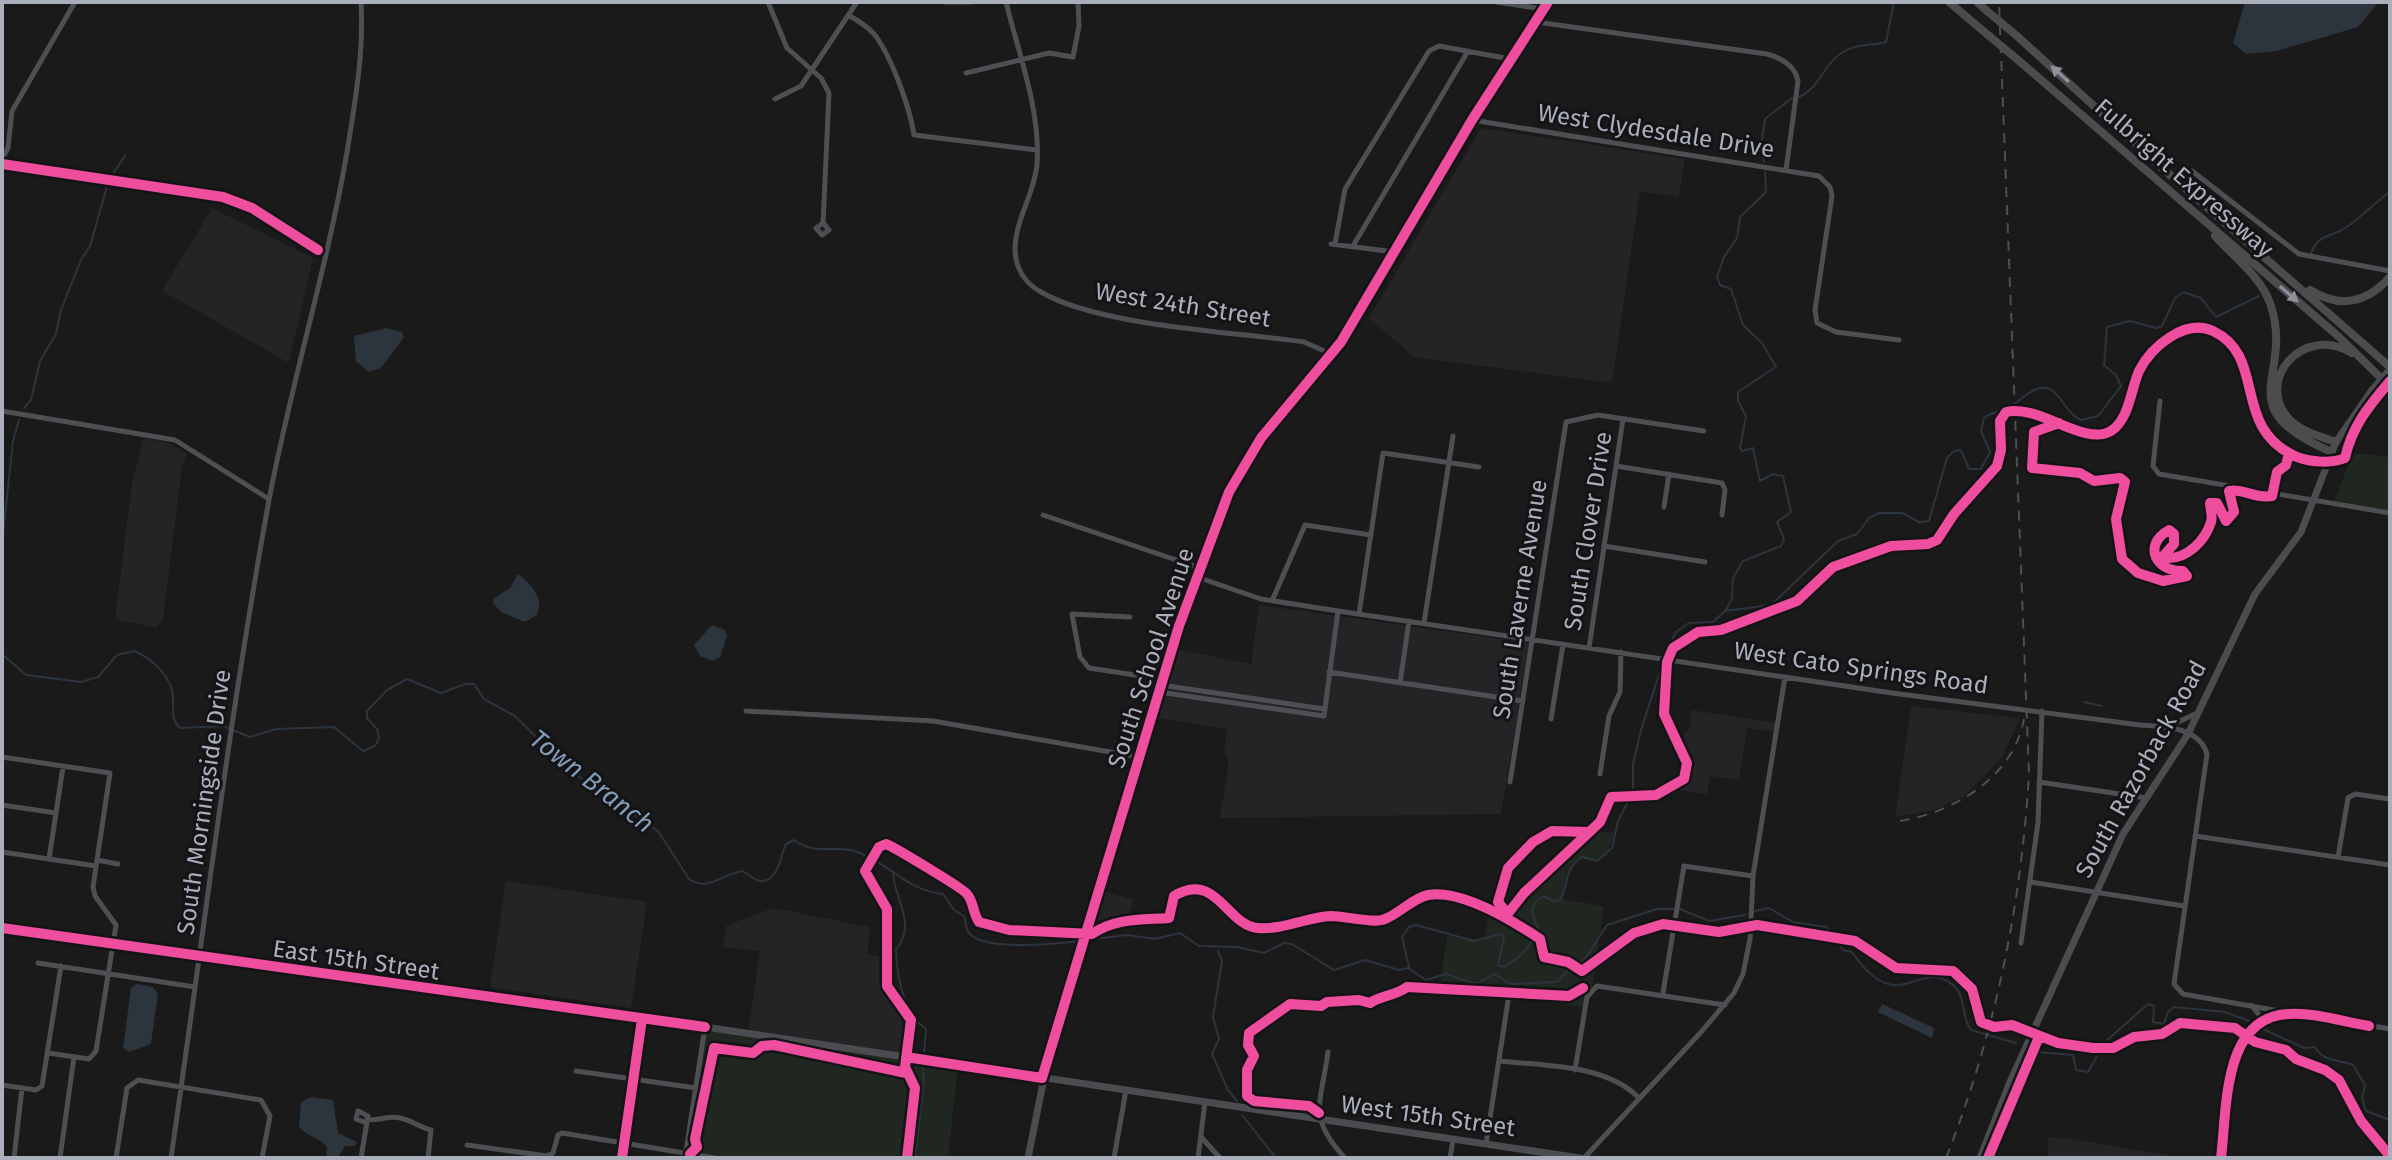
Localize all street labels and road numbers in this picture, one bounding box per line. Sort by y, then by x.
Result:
street label: Fulbright Expressway [2089,93,2279,263]
street label: West Clydesdale Drive [1536,98,1776,164]
street label: West 24th Street [1093,277,1273,333]
street label: South Clover Drive [1558,430,1618,632]
street label: South Laverne Avenue [1487,477,1553,721]
street label: South School Avenue [1102,544,1200,772]
street label: West Cato Springs Road [1732,636,1990,700]
street label: South Razorback Road [2070,656,2212,882]
street label: South Morningside Drive [172,668,236,936]
street label: East 15th Street [271,934,441,986]
street label: West 15th Street [1339,1090,1517,1142]

